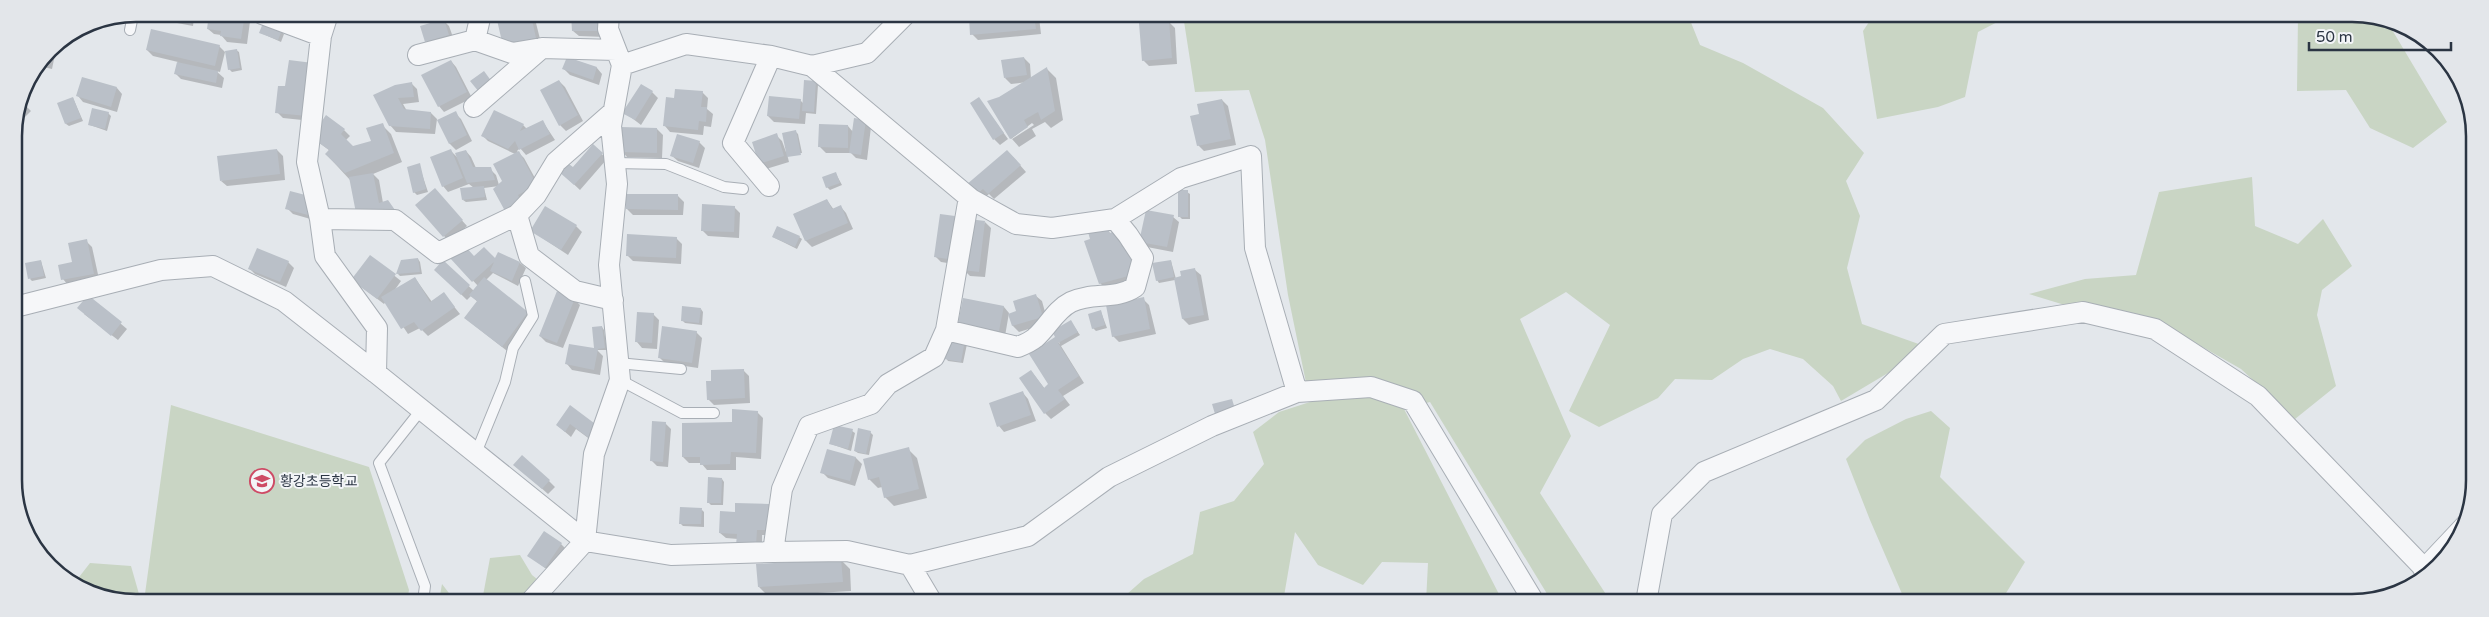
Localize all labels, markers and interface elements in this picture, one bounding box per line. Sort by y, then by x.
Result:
scale bar [2309,20,2452,52]
text: 50 m [2316,28,2353,46]
school or university icon: 황강초등학교 [249,468,275,494]
place label: 황강초등학교 [280,473,357,490]

